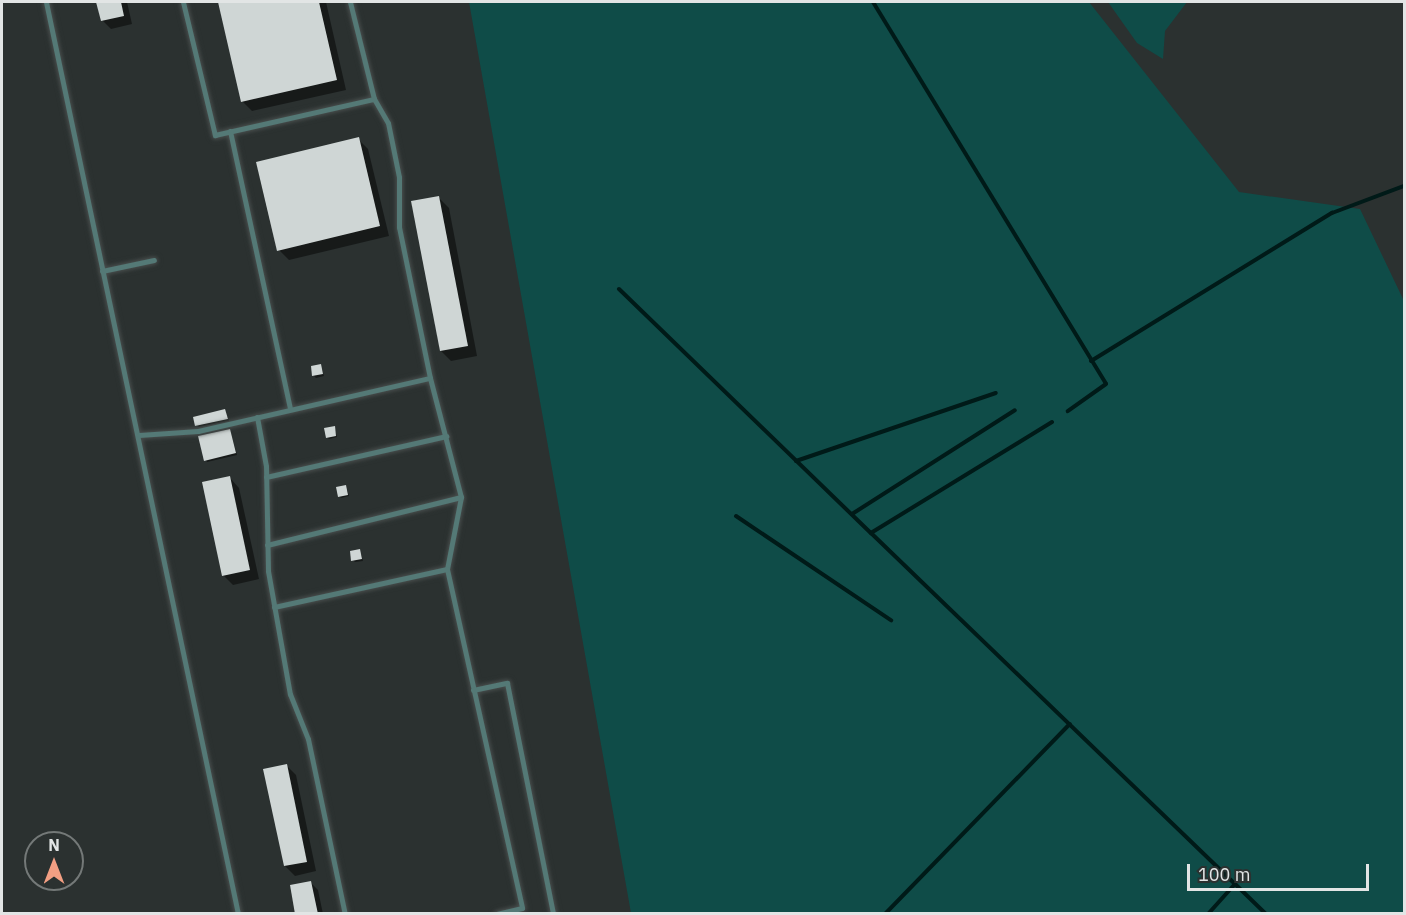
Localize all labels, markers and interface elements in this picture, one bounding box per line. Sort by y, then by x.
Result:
north arrow [24,831,84,891]
text: N [48,835,60,855]
scale bar [1190,852,1372,890]
text: 100 m [1198,863,1250,886]

